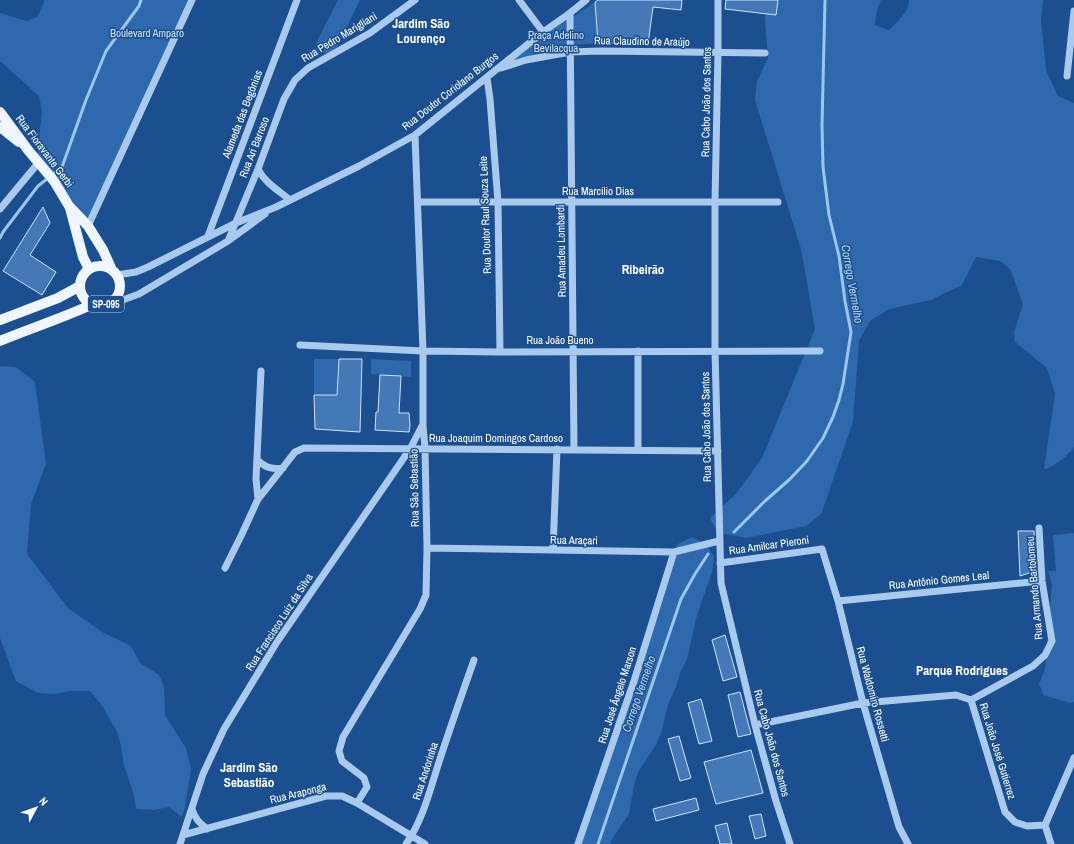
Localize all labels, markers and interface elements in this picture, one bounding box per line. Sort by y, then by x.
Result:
street label: Rua Pedro Marigliani [299,9,379,65]
district label: Jardim São Lourenço [392,15,450,47]
park label: Boulevard Amparo [110,26,184,40]
park label: Praça Adelino Bevilacqua [528,28,584,55]
street label: Rua Claudino de Araújo [594,33,690,49]
street label: Rua Cabo João dos Santos [698,46,714,157]
street label: Rua Doutor Coriolano Burgos [399,49,502,133]
street label: Alameda das Begônias [218,68,265,161]
street label: Rua Fioravante Gerbi [13,112,77,190]
street label: Rua Ari Barroso [236,115,272,179]
street label: Rua Doutor Raul Souza Leite [476,156,494,274]
street label: Rua Marcílio Dias [562,184,635,198]
street label: Rua Amadeu Lombardi [553,205,569,297]
water label: Corrego Vermelho [837,243,867,325]
district label: Ribeirão [622,261,664,278]
road number: SP-095 [88,296,124,312]
street label: Rua João Bueno [526,333,594,347]
street label: Rua Cabo João dos Santos [698,371,714,482]
street label: Rua Joaquim Domingos Cardoso [429,431,563,445]
street label: Rua São Sebastião [406,449,422,527]
street label: Rua Amilcar Pieroni [728,532,810,558]
street label: Rua Araçari [550,533,598,547]
street label: Rua Armando Bartolomeu [1023,536,1045,640]
street label: Rua Antônio Gomes Leal [888,568,990,592]
street label: Rua Francisco Luiz da Silva [242,571,316,673]
street label: Rua José Ângelo Marson [595,645,639,745]
street label: Rua Waldomiro Rossetti [854,645,892,743]
water label: Corrego Vermelho [618,653,660,734]
district label: Parque Rodrigues [916,662,1008,679]
street label: Rua Cabo João dos Santos [751,688,793,799]
street label: Rua João José Gutierrez [977,701,1019,801]
street label: Rua Andorinha [409,740,441,802]
district label: Jardim São Sebastião [220,759,278,791]
street label: Rua Araponga [268,779,328,807]
north arrow [16,788,56,828]
text: N [36,794,51,808]

